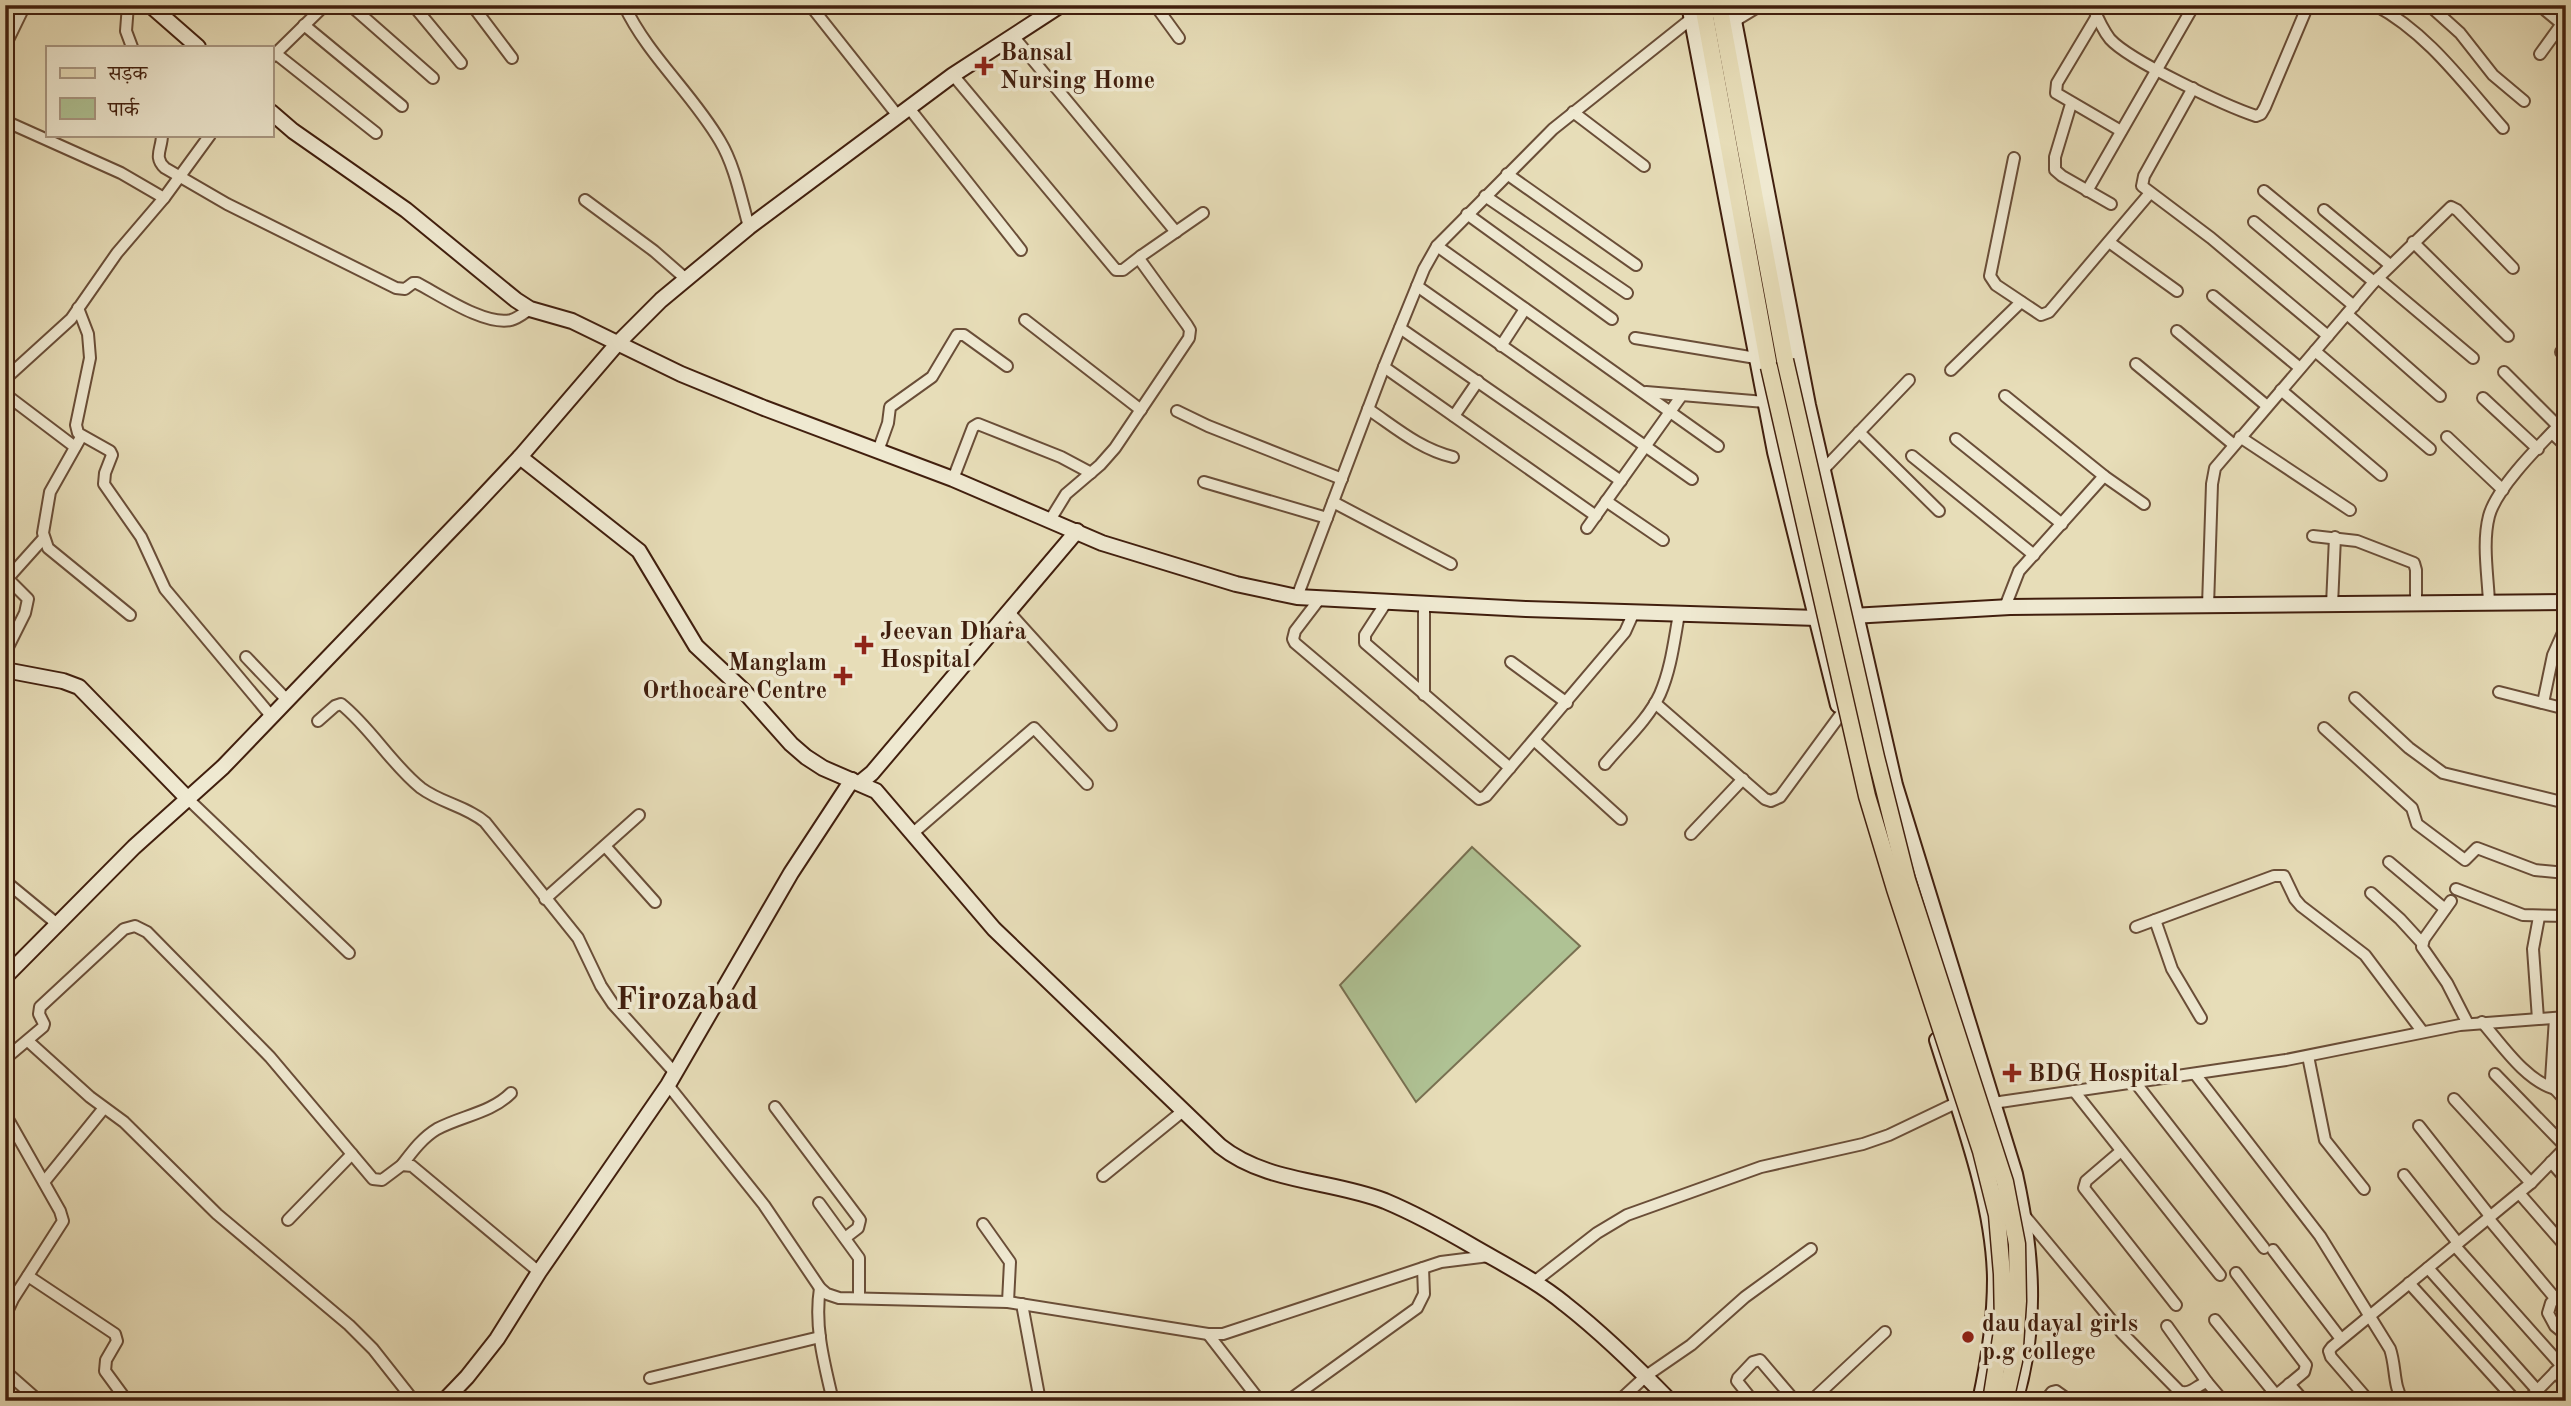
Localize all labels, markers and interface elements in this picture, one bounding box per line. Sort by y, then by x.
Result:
place label: Bansal Nursing Home [1000,42,1155,94]
legend [46,46,273,136]
marker: Bansal Nursing Home [974,56,994,76]
text: सड़क [107,64,148,85]
text: पार्क [107,97,140,121]
place label: Jeevan Dhara Hospital [880,621,1027,673]
marker: Jeevan Dhara Hospital [854,635,874,655]
place label: Manglam Orthocare Centre [642,652,827,704]
marker: Manglam Orthocare Centre [833,666,853,686]
district label: Firozabad [616,985,758,1017]
marker: BDG Hospital [2002,1063,2022,1083]
place label: BDG Hospital [2028,1063,2179,1087]
place label: dau dayal girls p.g college [1982,1313,2138,1365]
marker: dau dayal girls p.g college [1960,1329,1976,1345]

